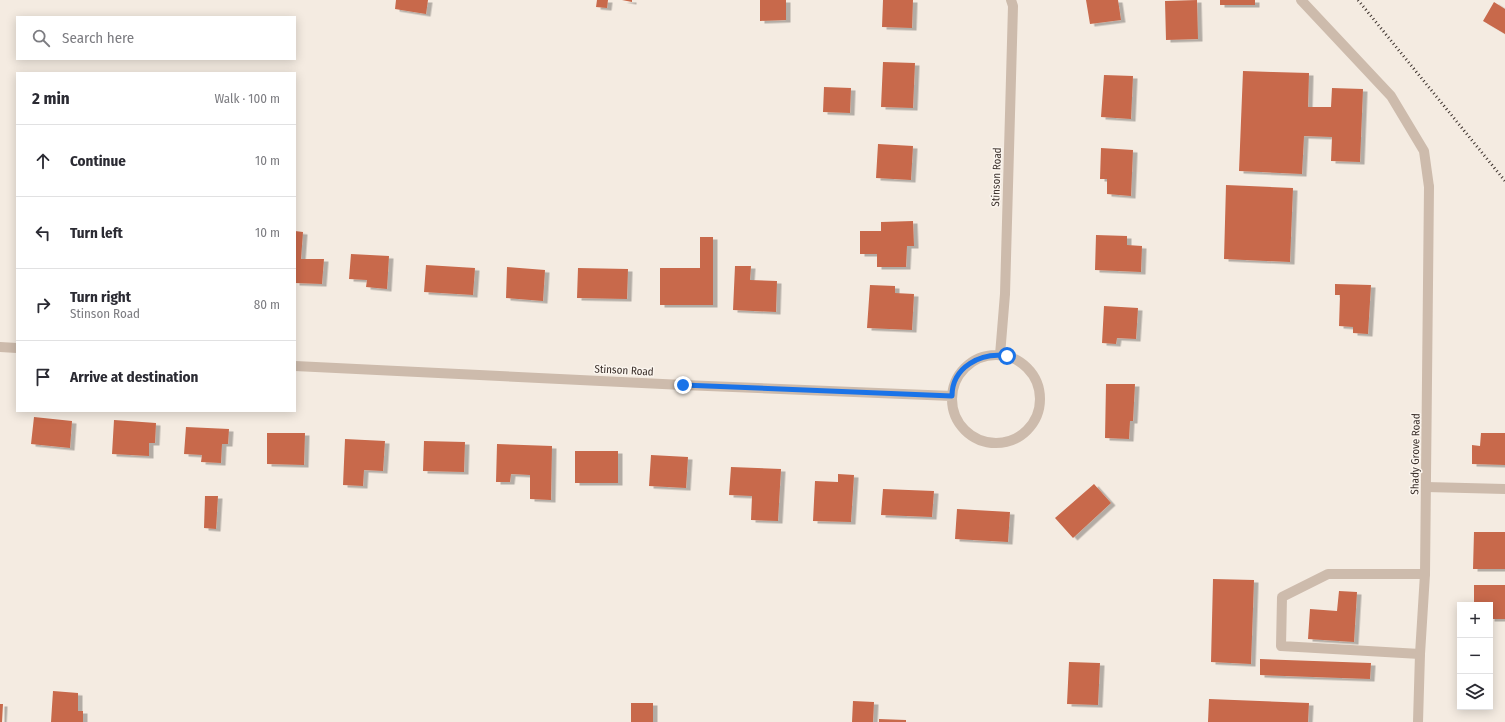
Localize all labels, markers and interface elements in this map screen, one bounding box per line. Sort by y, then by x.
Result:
search box [16,16,296,60]
icon: search [30,27,52,49]
text: Search here [62,29,134,47]
text: 2 min [32,88,70,109]
text: Walk · 100 m [214,91,280,106]
street label: Stinson Road [989,147,1004,207]
icon: ahead [32,150,54,172]
text: Continue [70,152,126,170]
text: 10 m [255,153,280,168]
icon: left [32,222,54,244]
text: Turn left [70,224,123,242]
text: 10 m [255,225,280,240]
text: Turn right [70,288,131,306]
icon: right [32,294,54,316]
text: 80 m [254,297,280,312]
text: Stinson Road [70,306,140,321]
route start [998,347,1016,365]
street label: Stinson Road [594,362,654,379]
icon: arrive [32,366,54,388]
text: Arrive at destination [70,368,198,386]
route end [674,376,692,394]
street label: Shady Grove Road [1408,413,1423,495]
map controls [1457,602,1493,710]
button: + [1457,602,1493,638]
button: − [1457,638,1493,674]
button: layers [1457,674,1493,710]

